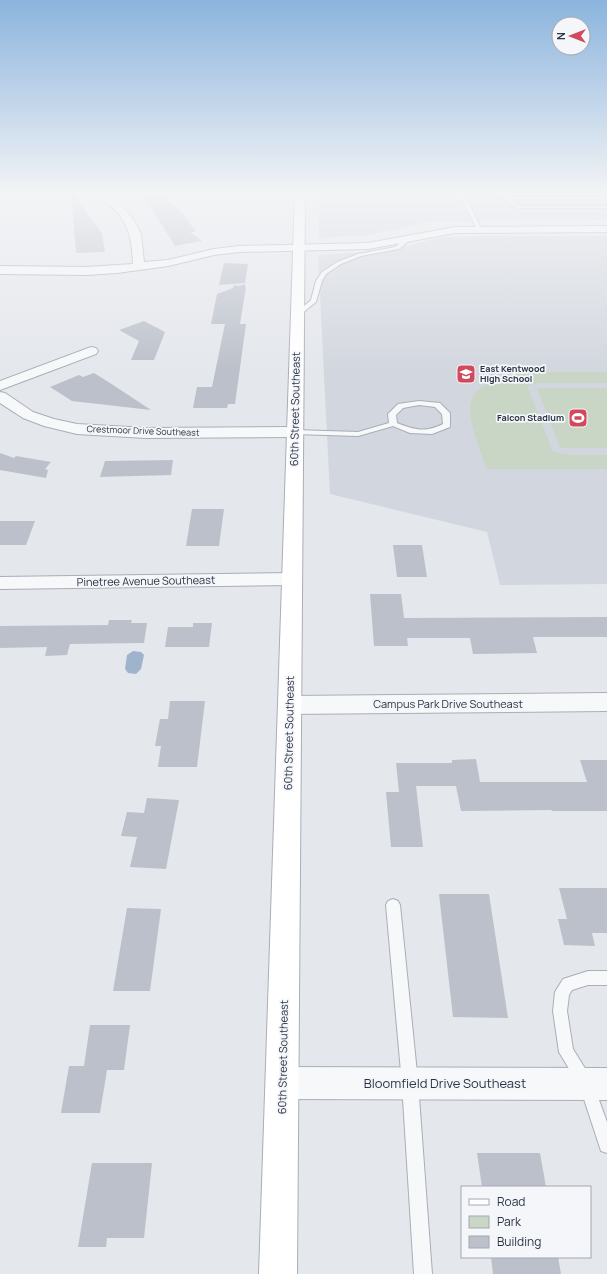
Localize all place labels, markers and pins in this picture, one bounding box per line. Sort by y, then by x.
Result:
place label: East Kentwood High School [480,362,545,385]
school or university icon: East Kentwood High School [455,363,477,385]
sports icon: Falcon Stadium [567,407,589,429]
place label: Falcon Stadium [497,411,564,424]

